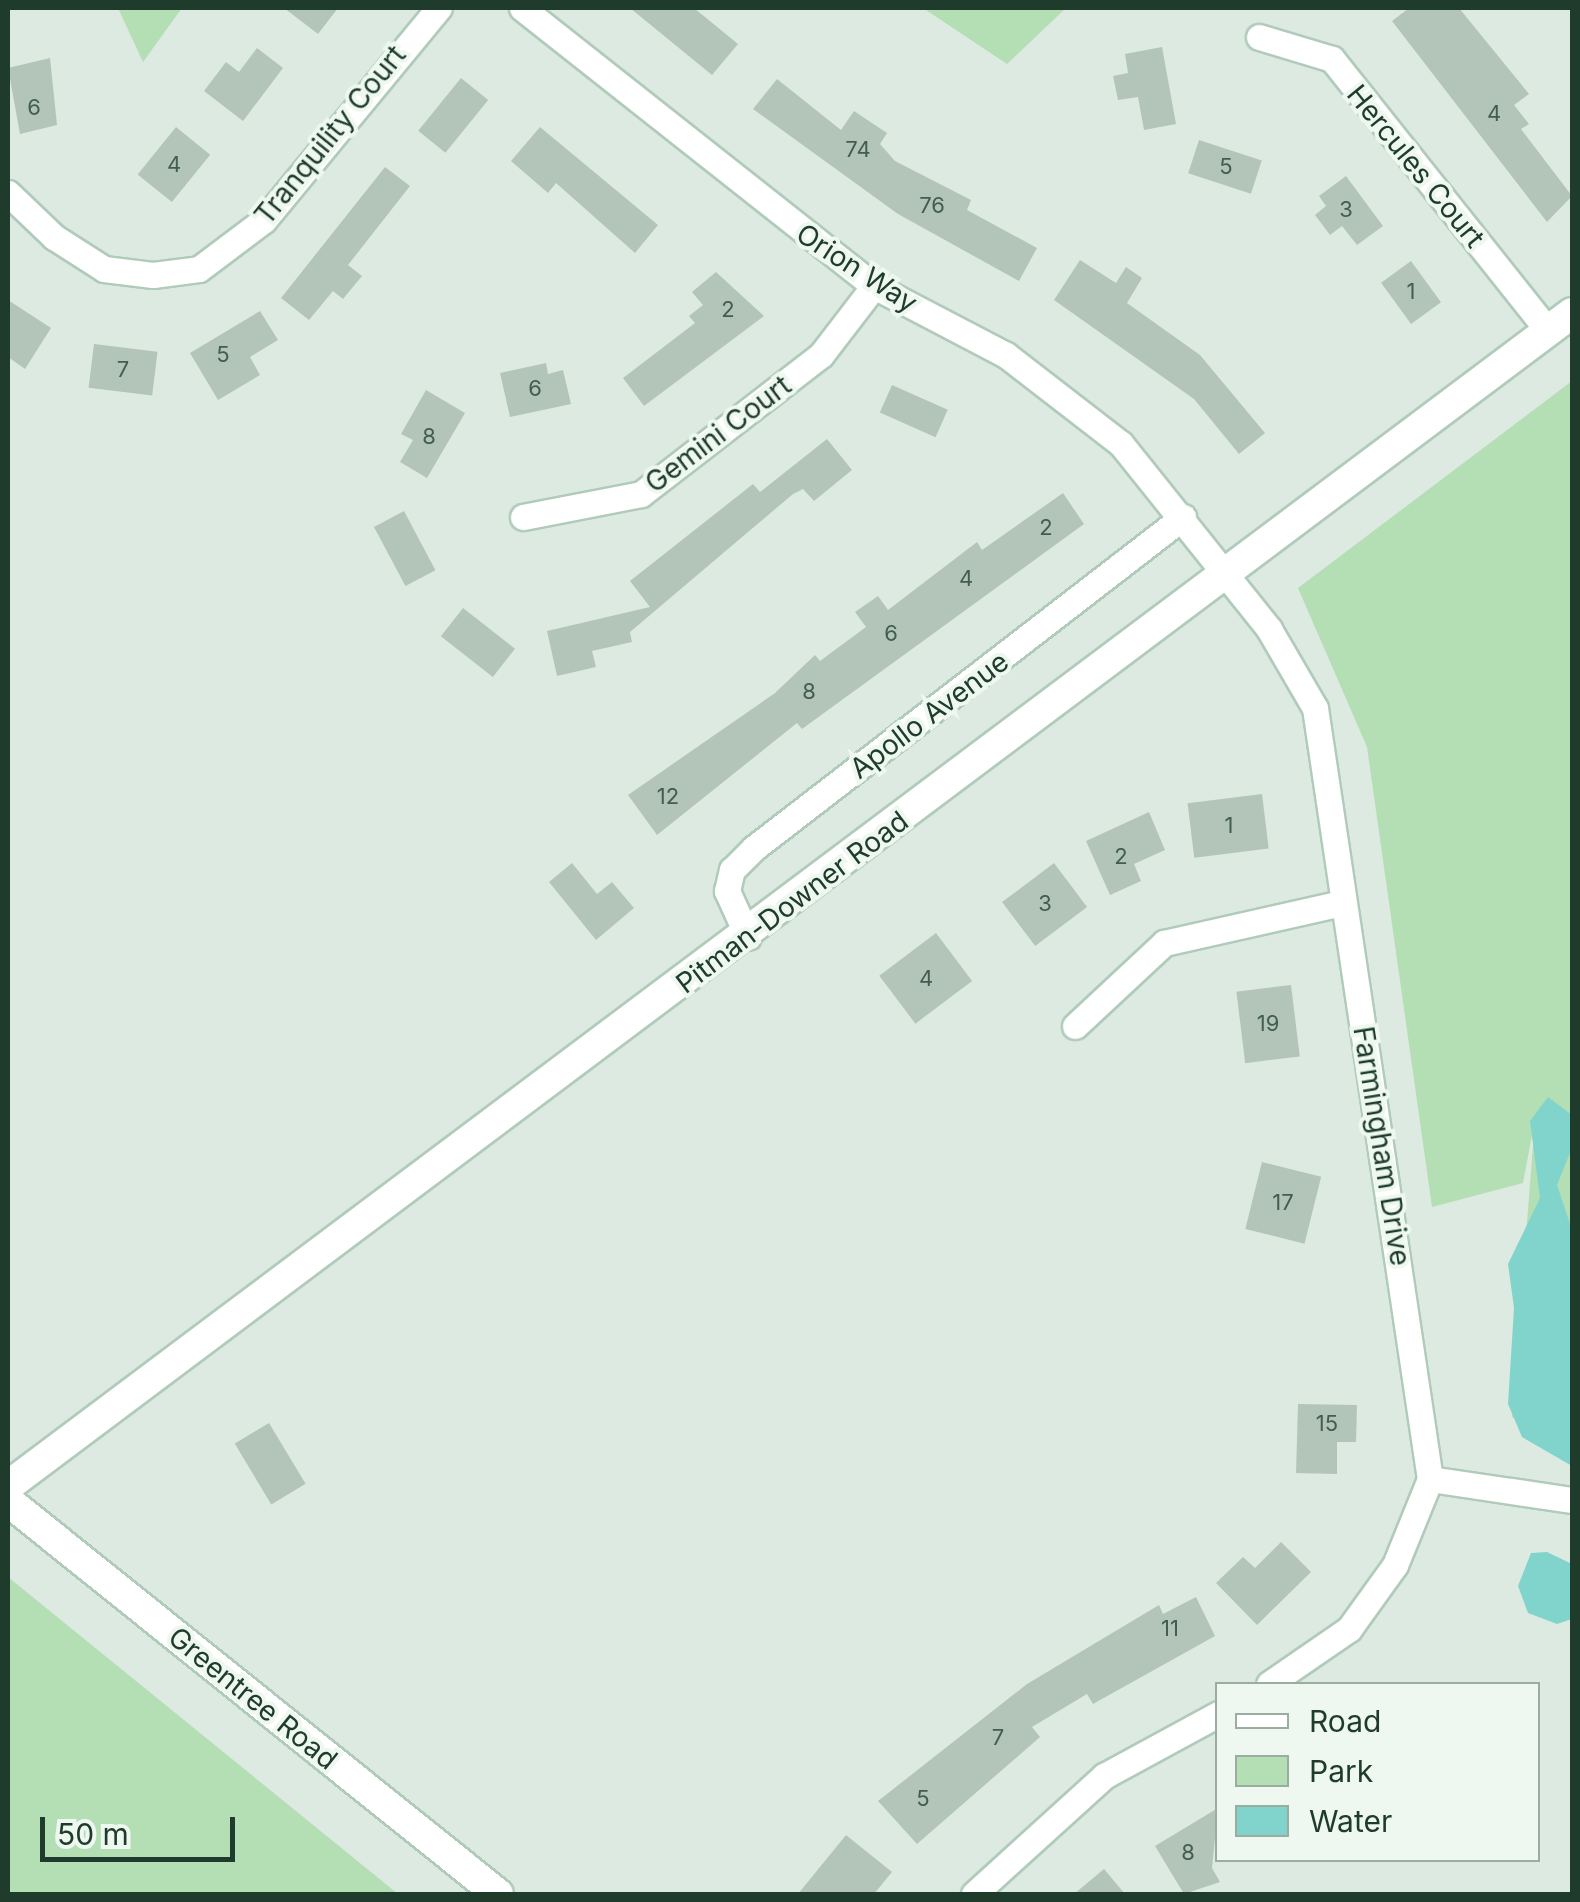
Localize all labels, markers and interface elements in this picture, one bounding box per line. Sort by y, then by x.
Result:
street label: Tranquility Court [248,39,412,231]
street label: Hercules Court [1340,78,1492,254]
house number: 6 [27,95,41,121]
house number: 4 [1487,101,1501,127]
house number: 74 [845,137,871,163]
house number: 4 [167,152,181,178]
house number: 5 [1219,154,1233,180]
house number: 76 [919,193,945,219]
house number: 3 [1339,197,1353,223]
street label: Orion Way [790,216,924,320]
house number: 1 [1407,279,1415,305]
house number: 2 [721,297,735,323]
house number: 5 [216,342,230,368]
house number: 7 [117,357,129,383]
street label: Gemini Court [639,368,797,500]
house number: 6 [528,376,542,402]
house number: 8 [422,424,436,450]
house number: 2 [1039,515,1053,541]
house number: 4 [959,566,973,592]
house number: 6 [884,621,898,647]
street label: Apollo Avenue [843,644,1015,786]
house number: 8 [802,679,816,705]
house number: 12 [657,784,679,810]
street label: Pitman-Downer Road [669,804,915,1000]
house number: 1 [1225,813,1233,839]
house number: 2 [1114,844,1128,870]
house number: 3 [1038,891,1052,917]
house number: 4 [919,966,933,992]
house number: 19 [1257,1011,1279,1037]
street label: Farmingham Drive [1346,1024,1418,1268]
house number: 17 [1272,1190,1294,1216]
house number: 15 [1316,1411,1338,1437]
house number: 11 [1161,1616,1179,1642]
street label: Greentree Road [162,1620,344,1776]
legend [1215,1682,1540,1862]
text: Road [1309,1703,1381,1739]
house number: 7 [992,1725,1004,1751]
text: Park [1309,1753,1373,1789]
house number: 5 [916,1786,930,1812]
scale bar [45,1797,240,1859]
text: Water [1309,1803,1392,1839]
text: 50 m [57,1816,129,1852]
house number: 8 [1181,1840,1195,1866]

